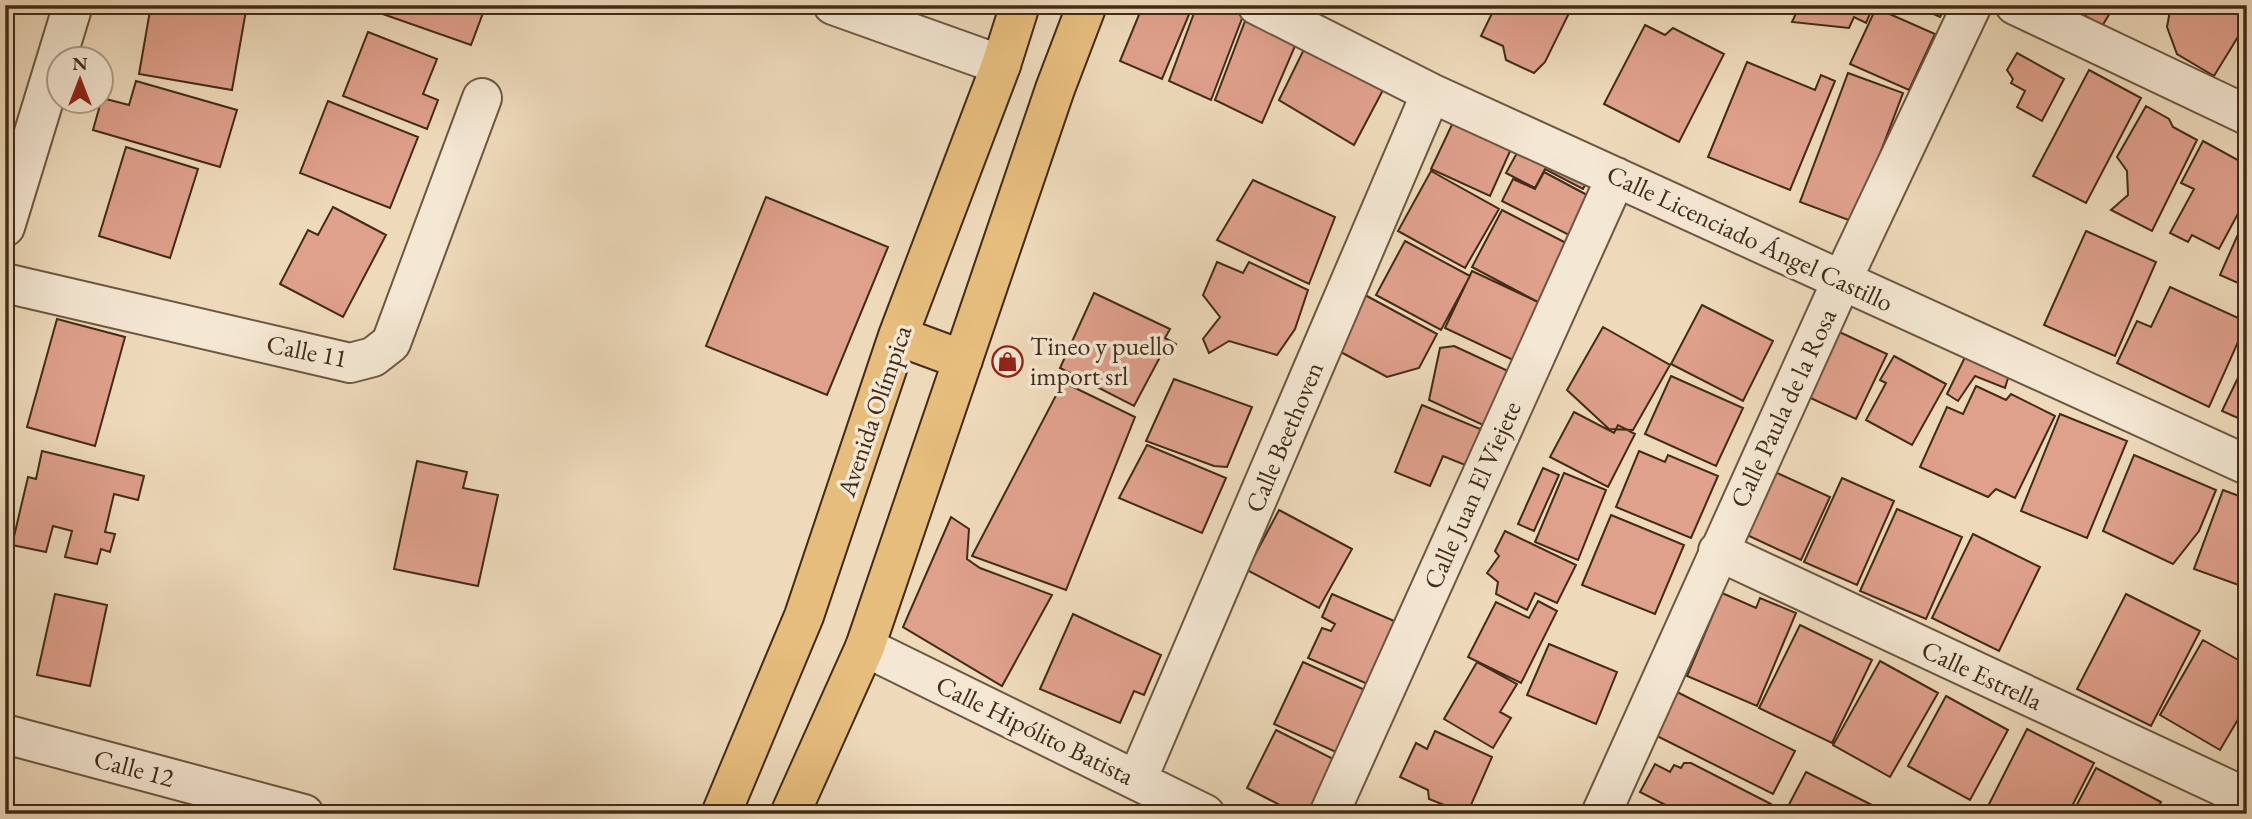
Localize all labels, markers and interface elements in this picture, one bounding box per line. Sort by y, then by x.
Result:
north arrow [46,46,116,116]
text: N [72,51,88,76]
street label: Calle Licenciado Ángel Castillo [1601,157,1899,319]
street label: Calle Paula de la Rosa [1722,302,1844,513]
street label: Avenida Olímpica [828,320,919,502]
street label: Calle 11 [264,327,350,375]
place label: Tineo y puello import srl [1030,329,1175,393]
shop icon: Tineo y puello import srl [990,344,1024,378]
street label: Calle Beethoven [1237,356,1331,518]
street label: Calle Juan El Viejete [1415,396,1529,594]
street label: Calle Estrella [1916,632,2048,718]
street label: Calle Hipólito Batista [930,667,1140,793]
street label: Calle 12 [90,741,178,795]

